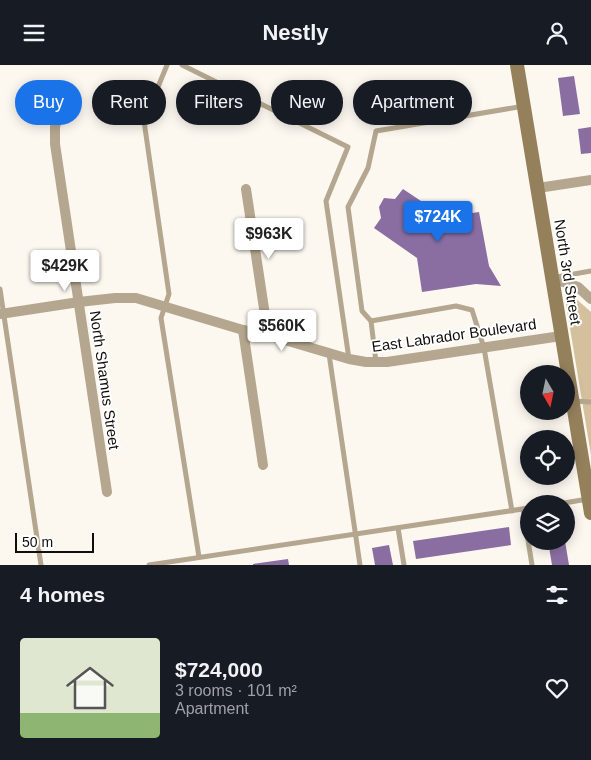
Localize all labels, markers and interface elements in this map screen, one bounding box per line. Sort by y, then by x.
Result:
icon: menu [20,19,48,47]
icon: person [543,19,571,47]
text: Nestly [262,20,329,45]
chip: Buy [15,80,82,125]
chip: Rent [92,80,166,125]
chip: Filters [176,80,261,125]
chip: New [271,80,343,125]
chip: Apartment [353,80,472,125]
pin: $724K [403,201,473,243]
text: $724K [414,208,462,225]
pin: $963K [234,217,304,260]
street label: North 3rd Street [551,218,585,327]
text: $963K [245,225,293,242]
pin: $429K [30,249,100,292]
text: $429K [41,257,89,274]
street label: North Shamus Street [87,309,123,451]
pin: $560K [247,309,317,352]
street label: East Labrador Boulevard [371,315,537,355]
text: $560K [258,317,306,334]
north arrow [520,365,575,420]
map controls [520,365,575,550]
button: locate [520,430,575,485]
button: layers [520,495,575,550]
scale bar [15,530,94,553]
text: 50 m [22,534,53,550]
icon: filters [543,581,571,609]
text: 4 homes [20,583,105,606]
icon: home [60,658,120,718]
text: $724,000 [175,658,263,681]
icon: heart [543,674,571,702]
text: 3 rooms · 101 m² [175,682,297,699]
text: Apartment [175,700,249,717]

